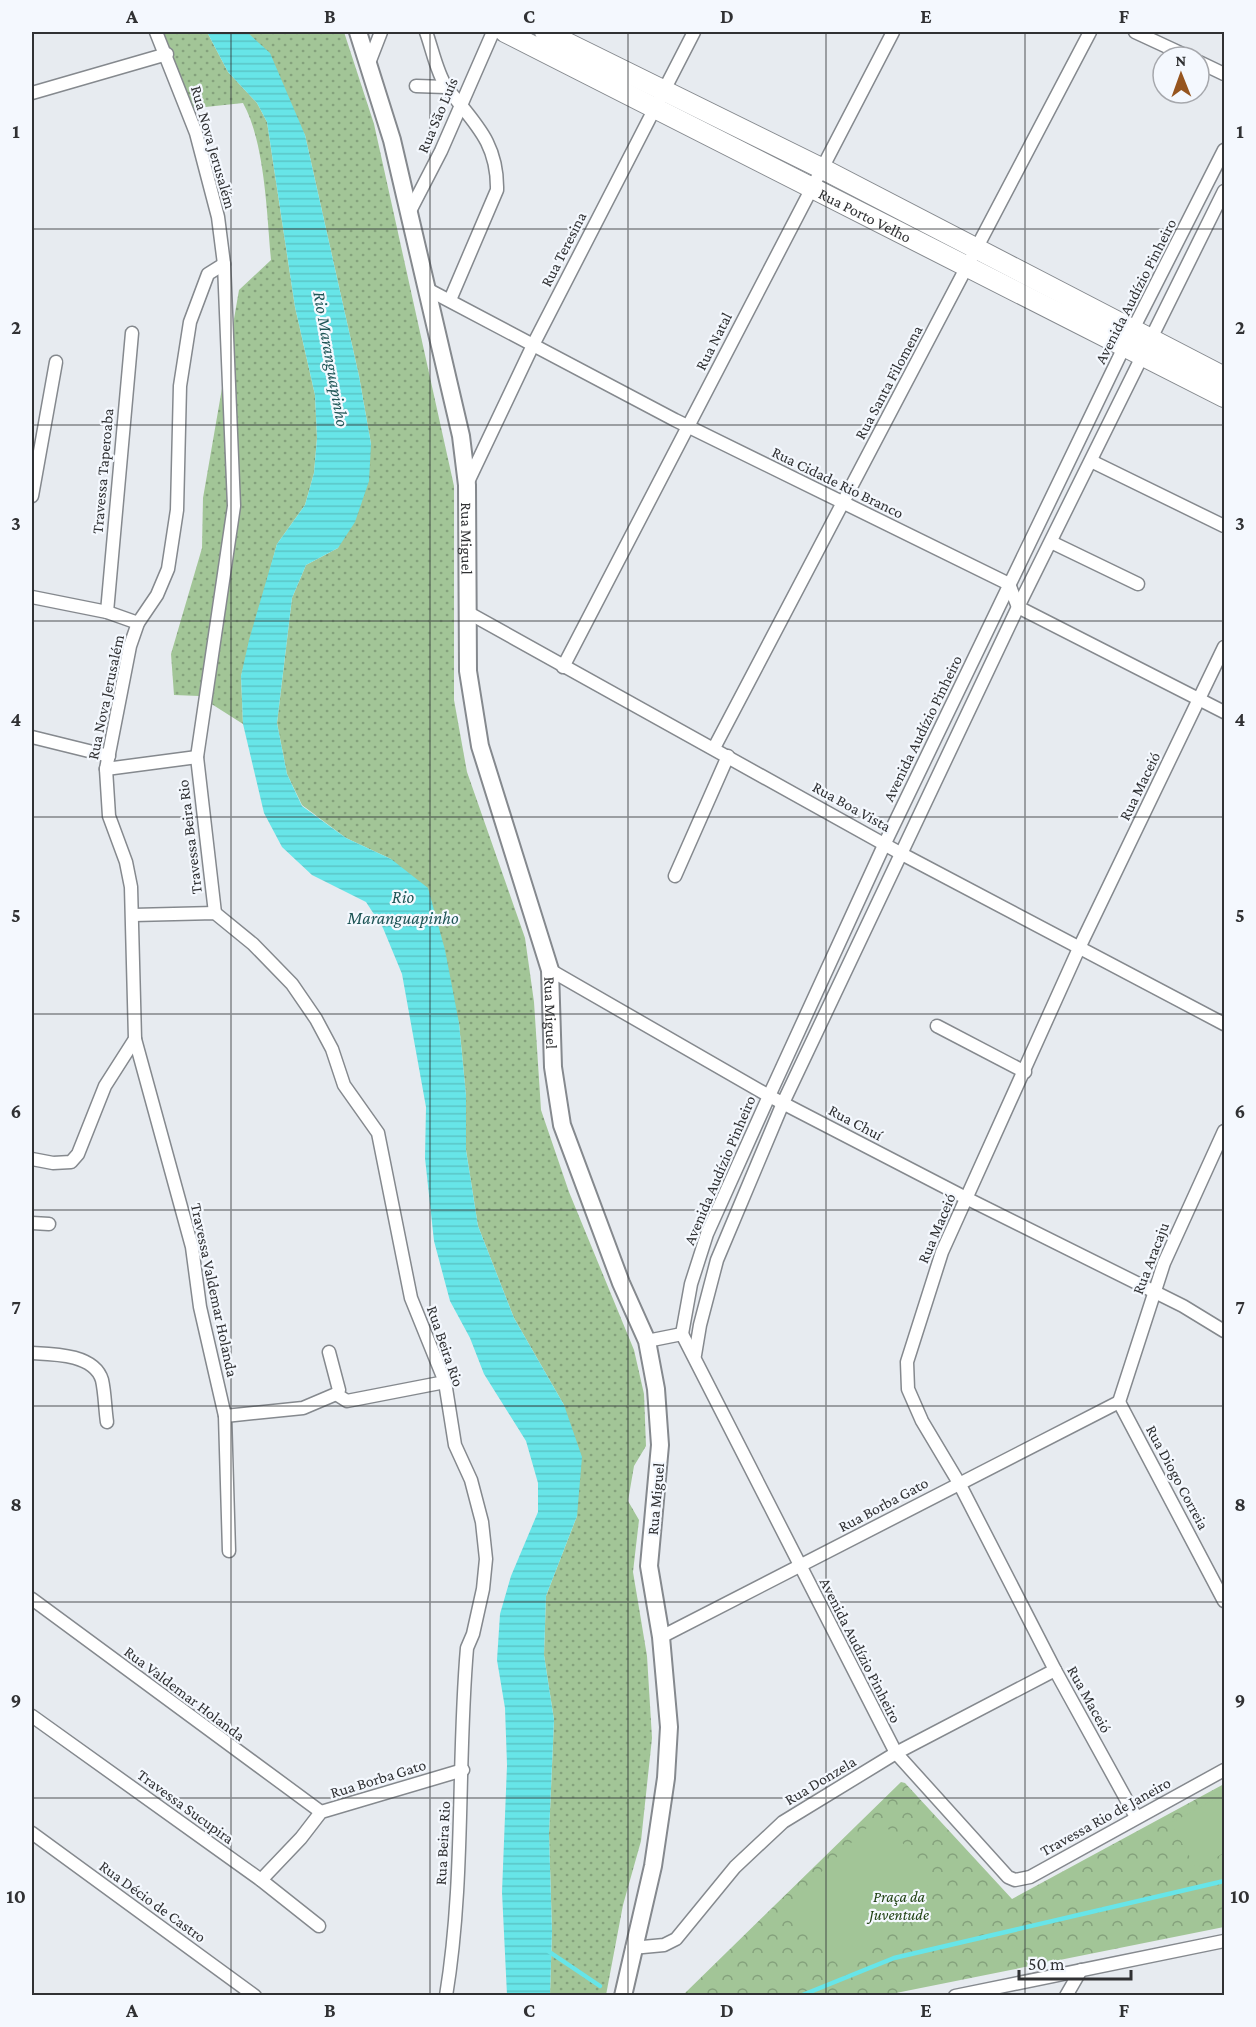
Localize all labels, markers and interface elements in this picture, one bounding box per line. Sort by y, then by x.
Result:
text: A [125,5,139,27]
text: B [324,5,336,27]
text: C [523,5,535,27]
text: D [720,5,734,27]
text: E [920,5,932,27]
text: F [1119,5,1130,27]
north arrow [1151,45,1211,105]
text: N [1175,52,1186,69]
street label: Rua São Luís [414,75,461,155]
street label: Rua Nova Jerusalém [187,84,239,211]
text: 1 [12,120,20,142]
text: 1 [1236,120,1244,142]
street label: Rua Porto Velho [816,185,914,246]
street label: Rua Teresina [537,209,590,289]
street label: Avenida Audízio Pinheiro [1091,216,1179,367]
water label: Rio Maranguapinho [309,290,353,429]
street label: Rua Natal [692,310,735,373]
text: 2 [11,316,21,338]
text: 2 [1235,316,1245,338]
street label: Rua Santa Filomena [851,322,926,442]
street label: Travessa Taperoaba [89,407,118,535]
street label: Rua Cidade Rio Branco [769,443,906,522]
street label: Rua Miguel [457,502,475,575]
text: 3 [11,512,21,534]
text: 3 [1235,512,1245,534]
street label: Rua Nova Jerusalém [84,633,128,761]
street label: Avenida Audízio Pinheiro [880,652,965,804]
text: 4 [11,708,22,730]
text: 4 [1235,708,1246,730]
street label: Rua Maceió [1116,749,1163,823]
street label: Rua Boa Vista [810,778,894,835]
street label: Travessa Beira Rio [174,779,205,895]
water label: Rio Maranguapinho [346,887,459,928]
text: 5 [11,904,21,926]
text: 5 [1235,904,1245,926]
street label: Rua Miguel [541,976,560,1049]
street label: Avenida Audízio Pinheiro [680,1093,759,1247]
text: 6 [11,1100,21,1122]
text: 6 [1235,1100,1245,1122]
street label: Rua Chuí [826,1101,886,1144]
street label: Rua Maceió [914,1191,959,1266]
street label: Travessa Valdemar Holanda [188,1202,241,1379]
street label: Rua Aracaju [1129,1219,1173,1297]
text: 7 [11,1296,21,1318]
text: 7 [1235,1296,1245,1318]
street label: Rua Beira Rio [424,1304,467,1389]
street label: Rua Diogo Correia [1142,1422,1213,1533]
street label: Rua Miguel [644,1462,668,1536]
street label: Rua Borba Gato [835,1474,931,1535]
text: 8 [10,1493,22,1515]
text: 8 [1234,1493,1246,1515]
street label: Avenida Audízio Pinheiro [817,1575,905,1726]
street label: Rua Valdemar Holanda [121,1643,249,1745]
street label: Rua Maceió [1064,1663,1115,1736]
text: 9 [11,1689,21,1711]
text: 9 [1235,1689,1245,1711]
street label: Rua Donzela [782,1752,860,1808]
street label: Rua Borba Gato [328,1756,428,1801]
street label: Travessa Sucupira [134,1766,238,1848]
street label: Travessa Rio de Janeiro [1037,1774,1174,1860]
street label: Rua Beira Rio [432,1800,453,1886]
street label: Rua Décio de Castro [96,1857,209,1946]
text: 10 [6,1885,26,1907]
text: 10 [1230,1885,1250,1907]
park label: Praça da Juventude [866,1888,929,1924]
scale bar [1019,1943,1132,1981]
text: 50 m [1028,1954,1065,1974]
text: A [125,1999,139,2021]
text: B [324,1999,336,2021]
text: C [523,1999,535,2021]
text: D [720,1999,734,2021]
text: E [920,1999,932,2021]
text: F [1119,1999,1130,2021]

